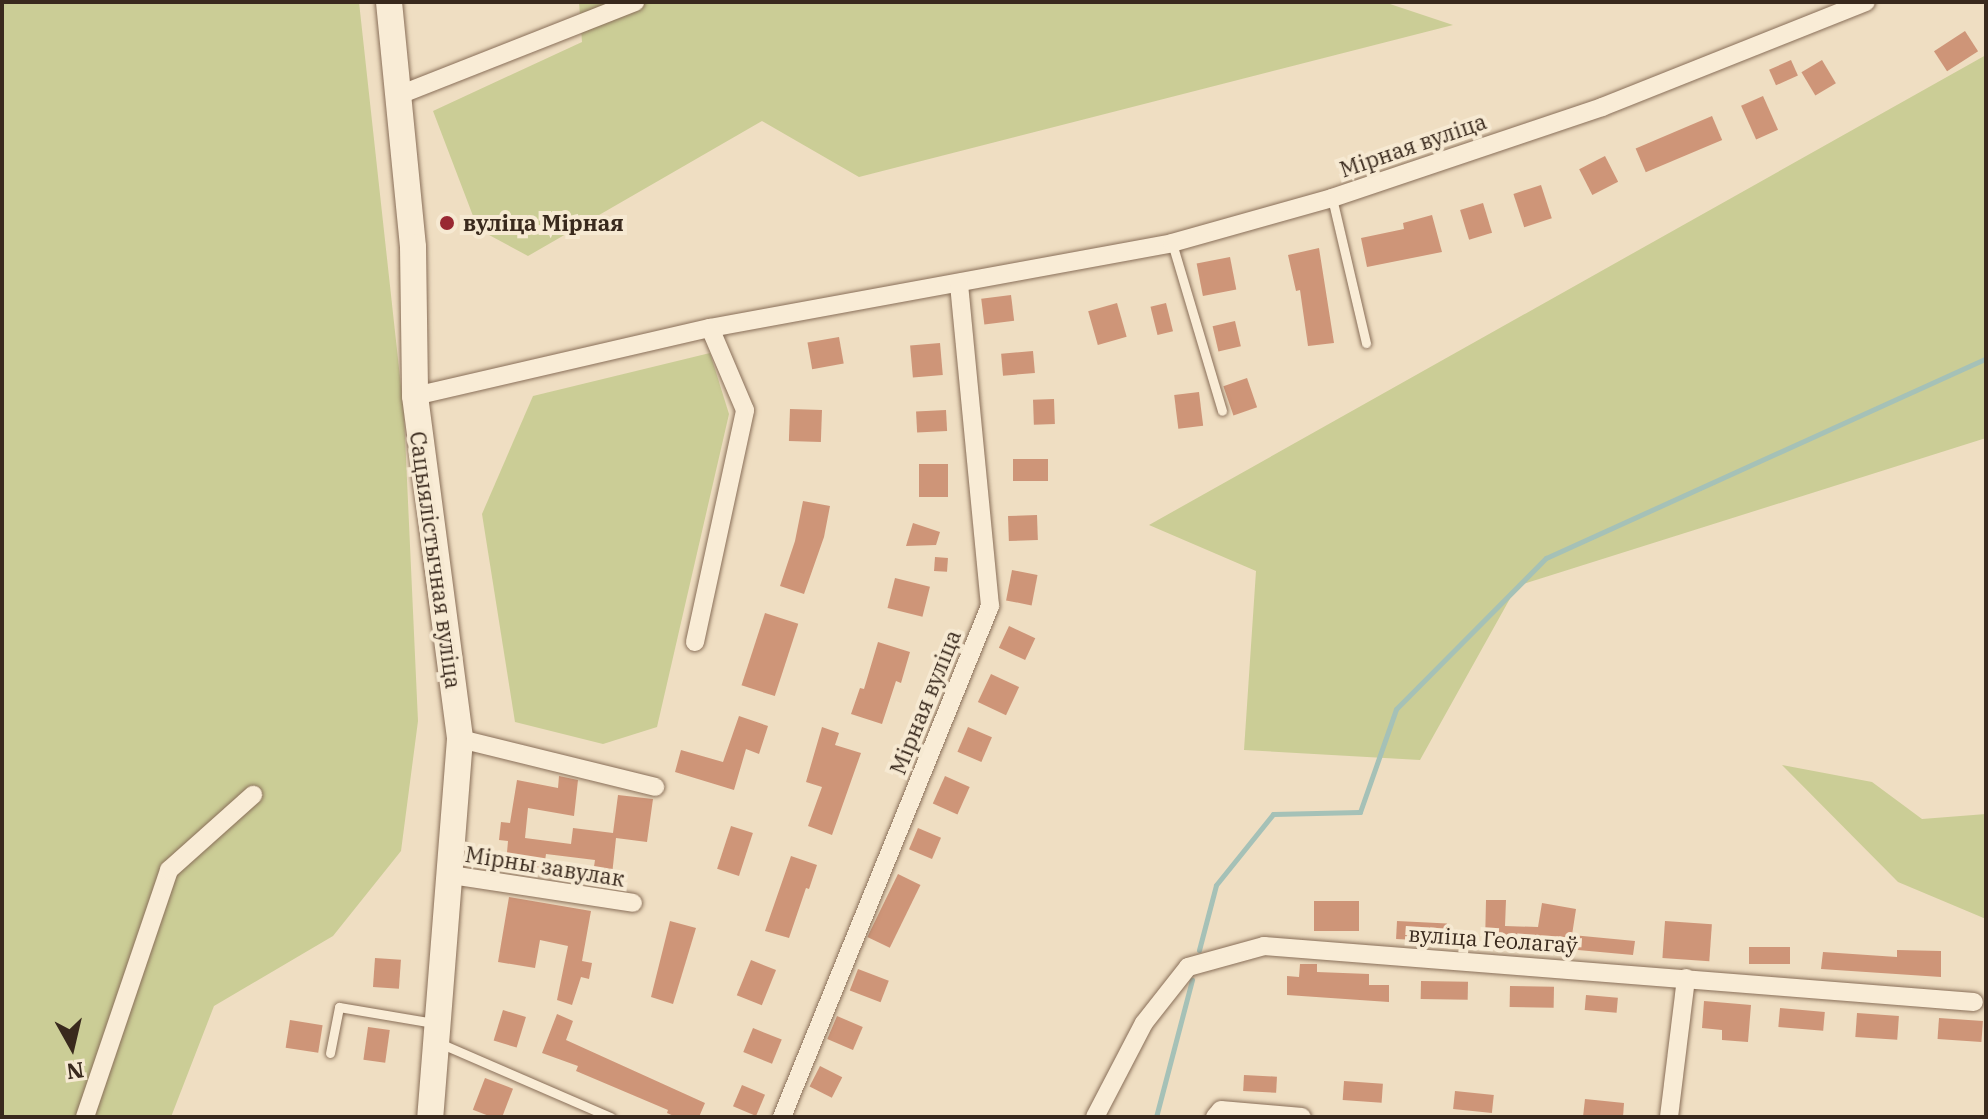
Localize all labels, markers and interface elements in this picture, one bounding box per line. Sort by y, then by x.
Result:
street label: Мірная вуліца [1336,108,1490,182]
place label: вуліца Мірная [463,210,624,236]
marker: вуліца Мірная [438,214,456,232]
street label: Сацыялістычная вуліца [405,430,467,690]
street label: Мірная вуліца [884,626,966,778]
street label: Мірны завулак [463,840,627,892]
street label: вуліца Геолагаў [1407,920,1579,958]
north arrow [32,1007,112,1087]
text: N [65,1056,86,1087]

